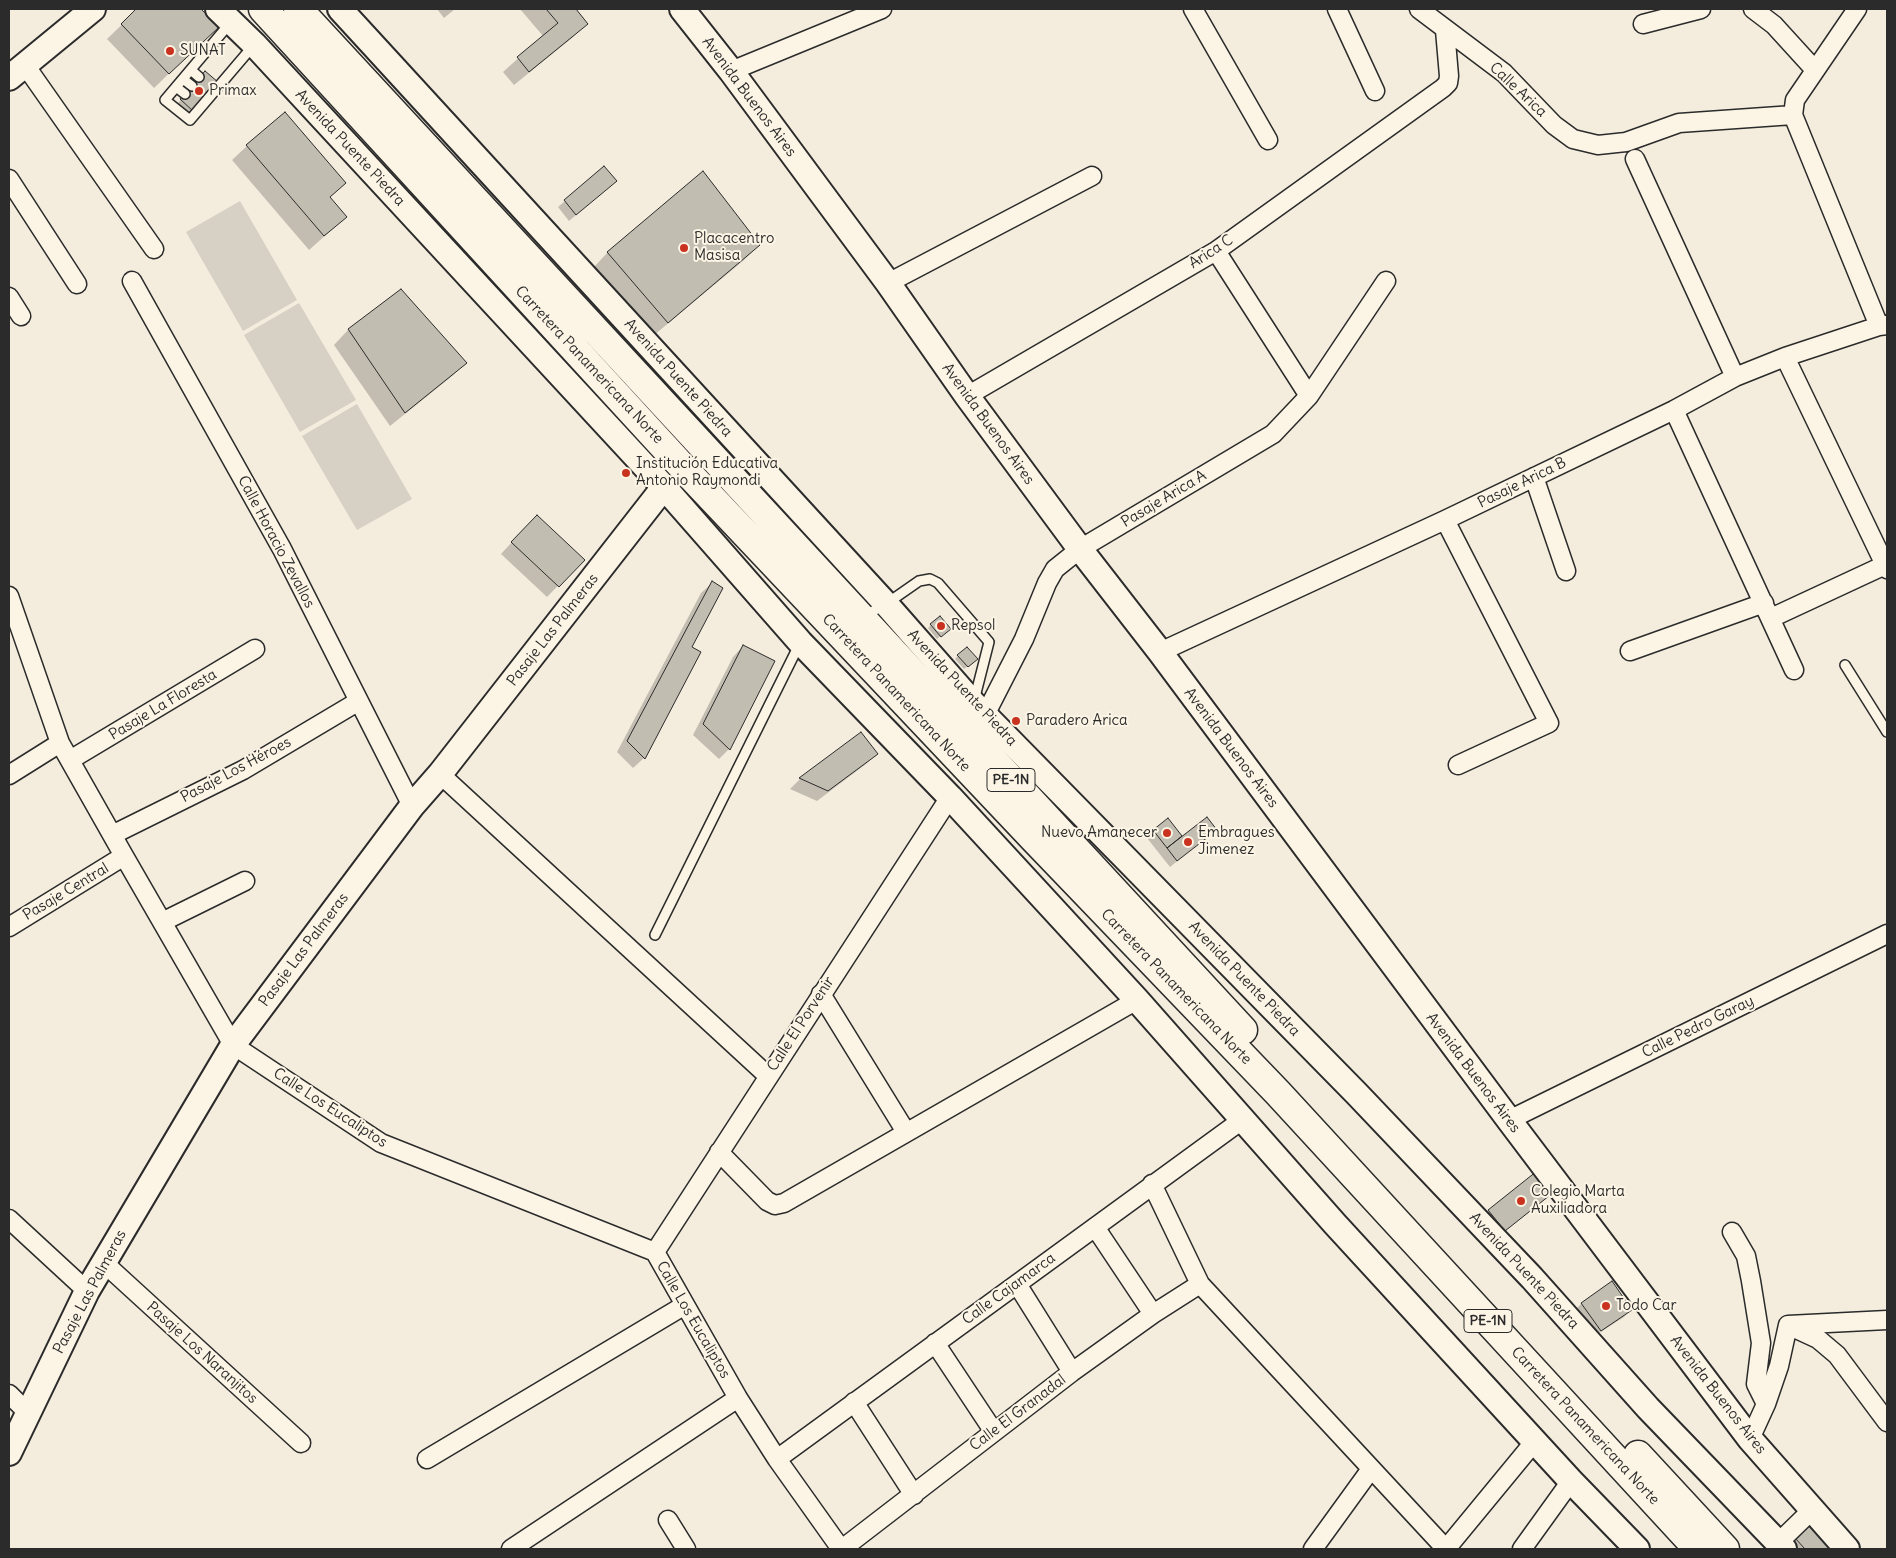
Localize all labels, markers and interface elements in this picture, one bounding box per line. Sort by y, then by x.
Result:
street label: Avenida Buenos Aires [698,33,800,161]
place label: SUNAT [180,42,226,60]
marker: SUNAT [164,45,176,57]
street label: Calle Arica [1486,59,1550,121]
place label: Primax [209,82,257,100]
marker: Primax [193,85,205,97]
street label: Avenida Puente Piedra [291,86,409,210]
place label: Placacentro Masisa [694,230,774,265]
street label: Arica C [1186,231,1236,273]
marker: Placacentro Masisa [678,242,690,254]
street label: Carretera Panamericana Norte [511,282,667,448]
street label: Avenida Puente Piedra [620,315,736,441]
street label: Avenida Buenos Aires [938,360,1038,488]
street label: Pasaje Arica B [1475,454,1569,512]
place label: Institución Educativa Antonio Raymondi [636,455,778,490]
marker: Institución Educativa Antonio Raymondi [620,467,632,479]
street label: Pasaje Arica A [1118,467,1210,531]
street label: Calle Horacio Zevallos [234,473,318,611]
street label: Pasaje Las Palmeras [503,570,603,690]
street label: Carretera Panamericana Norte [818,610,974,776]
place label: Repsol [951,617,995,635]
marker: Repsol [935,620,947,632]
street label: Avenida Puente Piedra [903,626,1021,750]
street label: Pasaje La Floresta [106,666,220,744]
street label: Avenida Buenos Aires [1180,684,1282,812]
place label: Paradero Arica [1026,712,1128,730]
marker: Paradero Arica [1010,715,1022,727]
street label: Pasaje Los Héroes [178,733,294,807]
road number: PE-1N [987,768,1035,792]
place label: Nuevo Amanecer [1041,824,1157,842]
place label: Embragues Jimenez [1198,824,1275,859]
marker: Nuevo Amanecer [1161,827,1173,839]
marker: Embragues Jimenez [1182,836,1194,848]
street label: Pasaje Central [20,859,112,925]
street label: Pasaje Las Palmeras [255,890,353,1010]
street label: Carretera Panamericana Norte [1097,906,1255,1068]
street label: Avenida Puente Piedra [1185,918,1303,1040]
street label: Calle El Porvenir [764,973,838,1075]
street label: Calle Pedro Garay [1639,992,1757,1062]
street label: Avenida Buenos Aires [1422,1009,1524,1137]
street label: Calle Los Eucaliptos [270,1064,390,1152]
place label: Colegio Marta Auxiliadora [1531,1183,1625,1218]
marker: Colegio Marta Auxiliadora [1515,1195,1527,1207]
street label: Avenida Puente Piedra [1465,1209,1583,1333]
street label: Pasaje Las Palmeras [50,1227,130,1357]
street label: Calle Cajamarca [959,1249,1059,1329]
street label: Calle Los Eucaliptos [652,1258,734,1382]
place label: Todo Car [1616,1297,1677,1315]
street label: Pasaje Los Naranjitos [143,1298,261,1408]
marker: Todo Car [1600,1300,1612,1312]
road number: PE-1N [1464,1310,1512,1332]
street label: Avenida Buenos Aires [1666,1332,1770,1458]
street label: Carretera Panamericana Norte [1507,1343,1663,1509]
street label: Calle El Granadal [966,1371,1070,1455]

